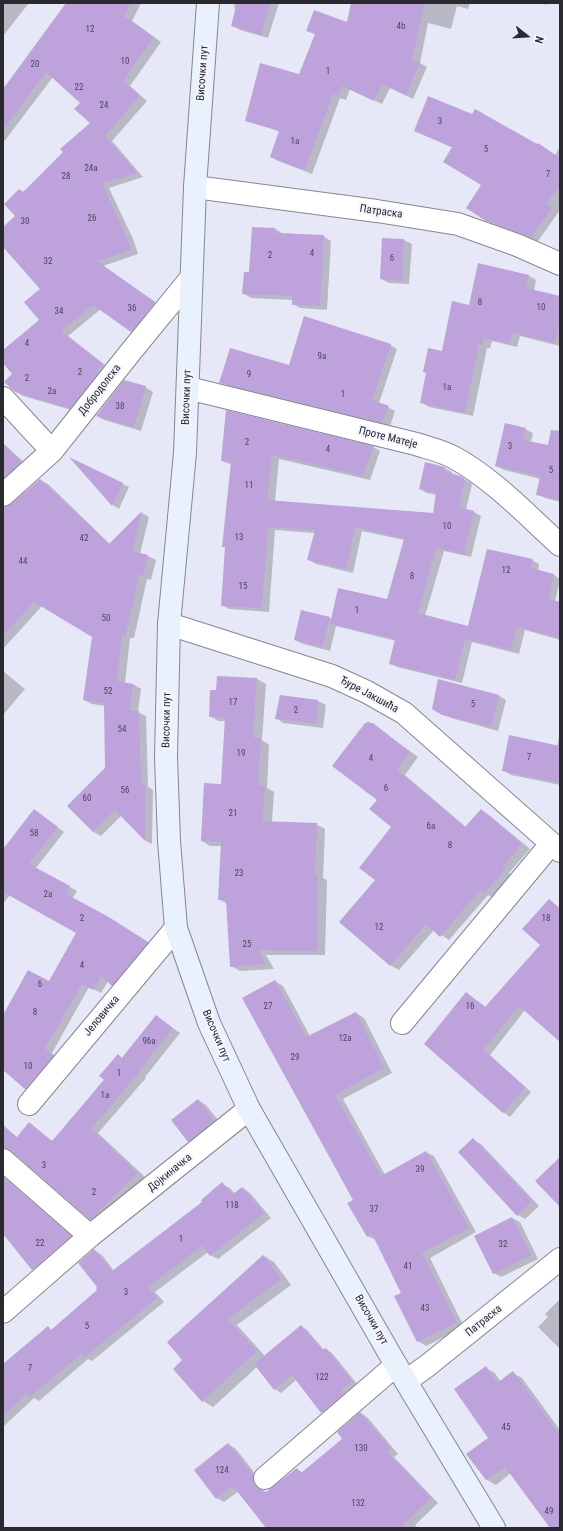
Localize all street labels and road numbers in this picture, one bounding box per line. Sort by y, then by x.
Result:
street label: Височки пут [194,45,212,101]
street label: Патраска [359,202,403,222]
street label: Добродолска [76,362,124,418]
street label: Височки пут [179,369,195,425]
street label: Проте Матеје [357,424,419,452]
street label: Ђуре Јакшића [337,674,401,716]
street label: Височки пут [160,692,174,748]
street label: Јеловичка [81,993,123,1039]
street label: Височки пут [199,1008,233,1064]
street label: Дојкиначка [145,1151,195,1195]
street label: Височки пут [351,1293,391,1347]
street label: Патраска [463,1302,505,1340]

